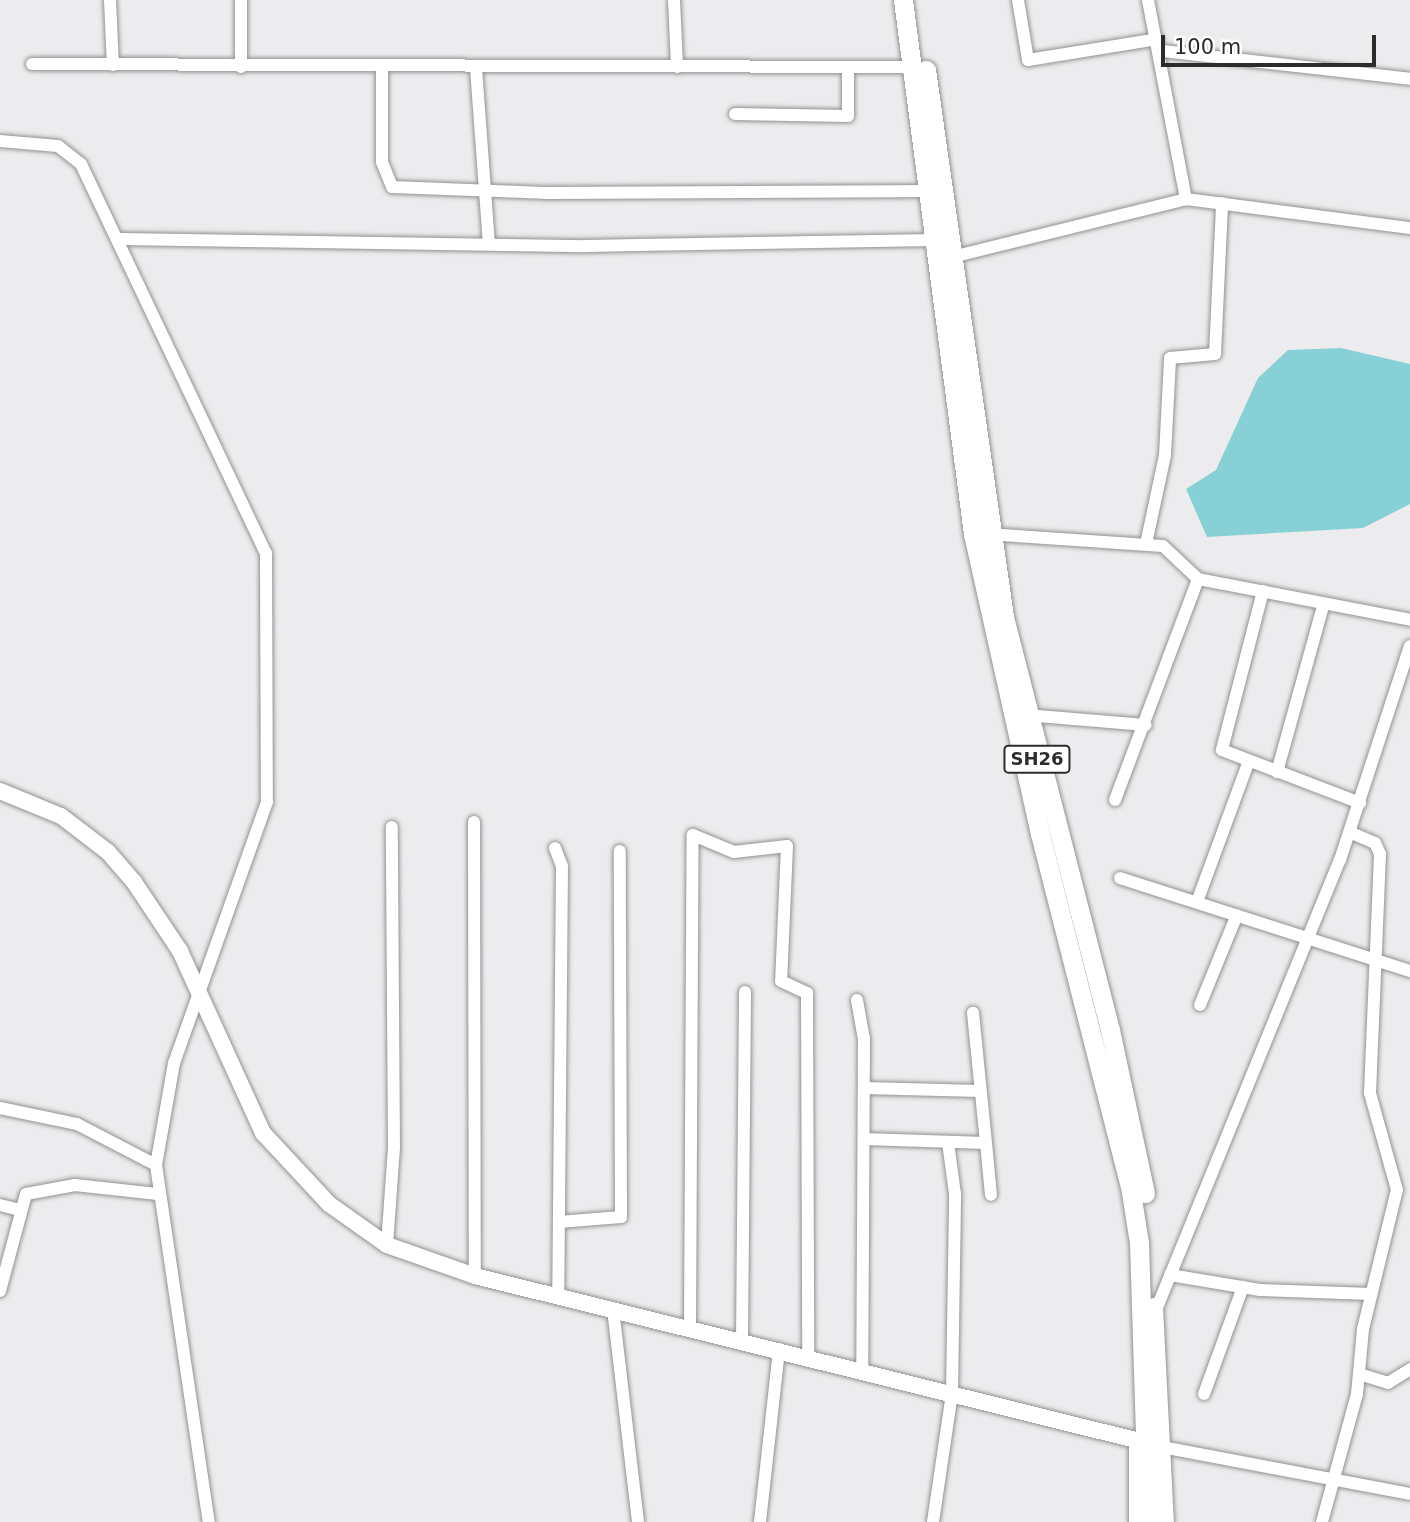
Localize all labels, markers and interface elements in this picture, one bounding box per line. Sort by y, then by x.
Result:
scale bar [1165,21,1380,65]
text: 100 m [1174,35,1241,59]
road number: SH26 [1002,744,1072,774]

